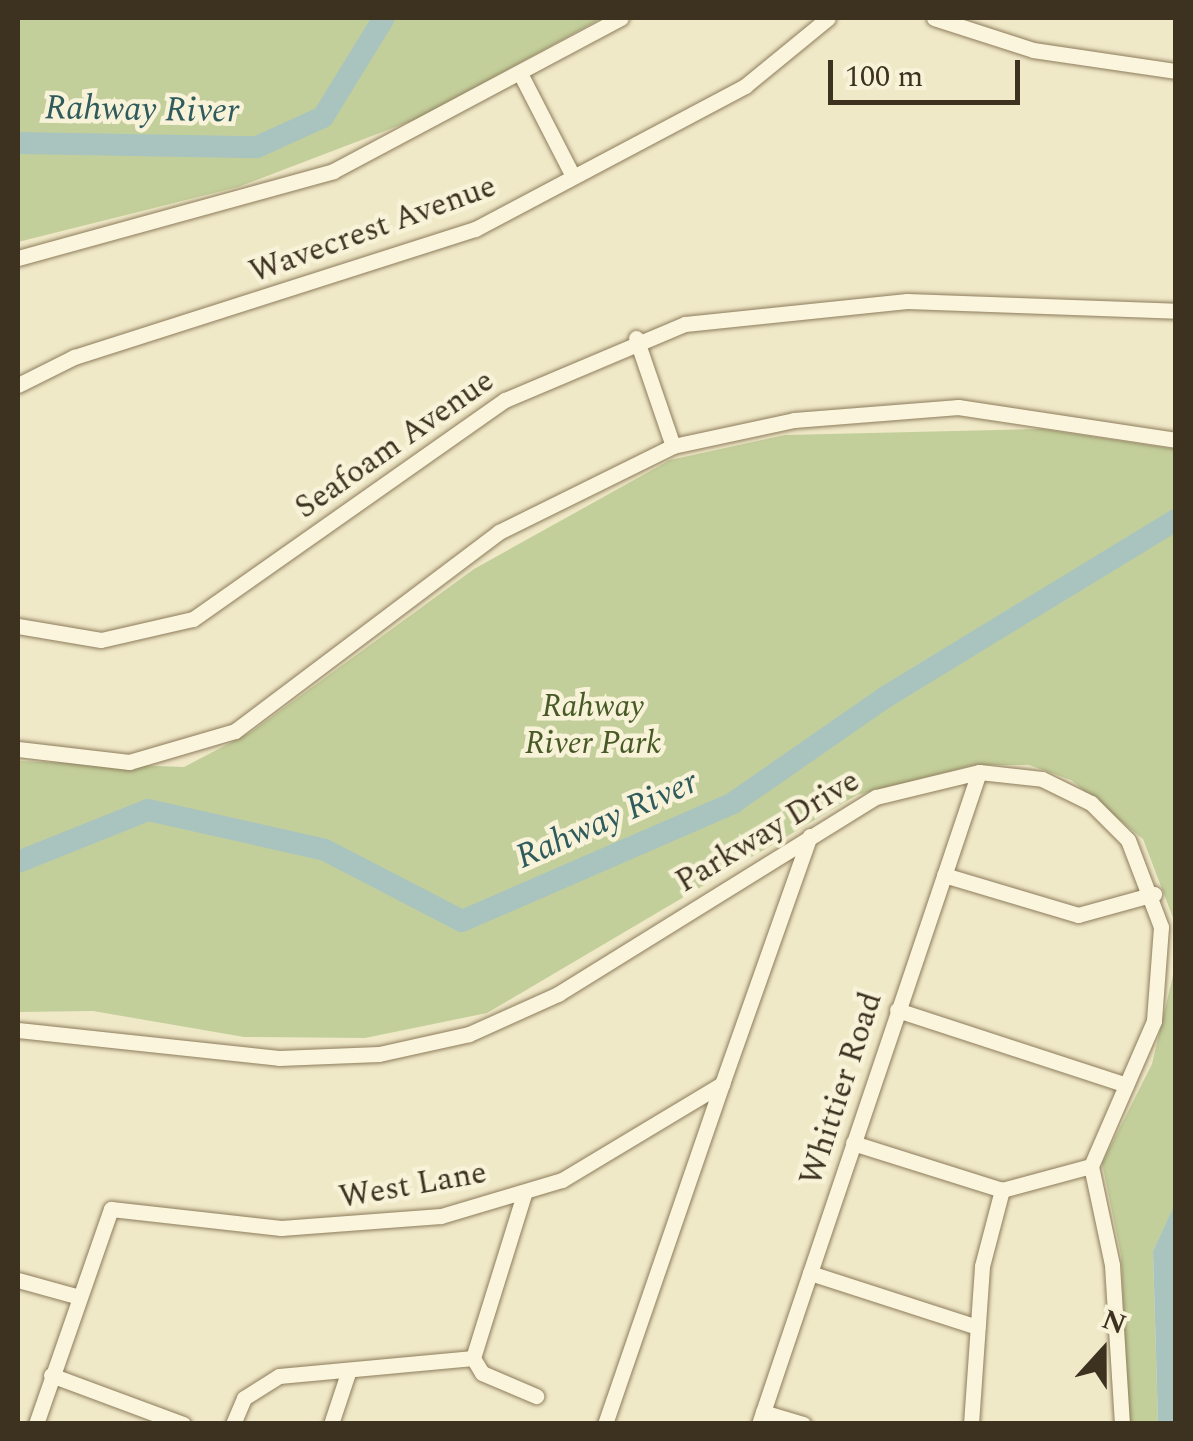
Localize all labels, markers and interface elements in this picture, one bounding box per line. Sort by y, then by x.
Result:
scale bar [833,40,1026,102]
text: 100 m [845,54,923,100]
water label: Rahway River [44,87,240,133]
street label: Wavecrest Avenue [245,168,501,292]
street label: Seafoam Avenue [288,362,502,528]
park label: Rahway River Park [525,689,661,764]
water label: Rahway River [510,761,704,879]
street label: Parkway Drive [669,762,867,902]
street label: Whittier Road [793,988,891,1190]
street label: West Lane [336,1154,490,1218]
text: N [1096,1298,1132,1347]
north arrow [1053,1301,1153,1401]

